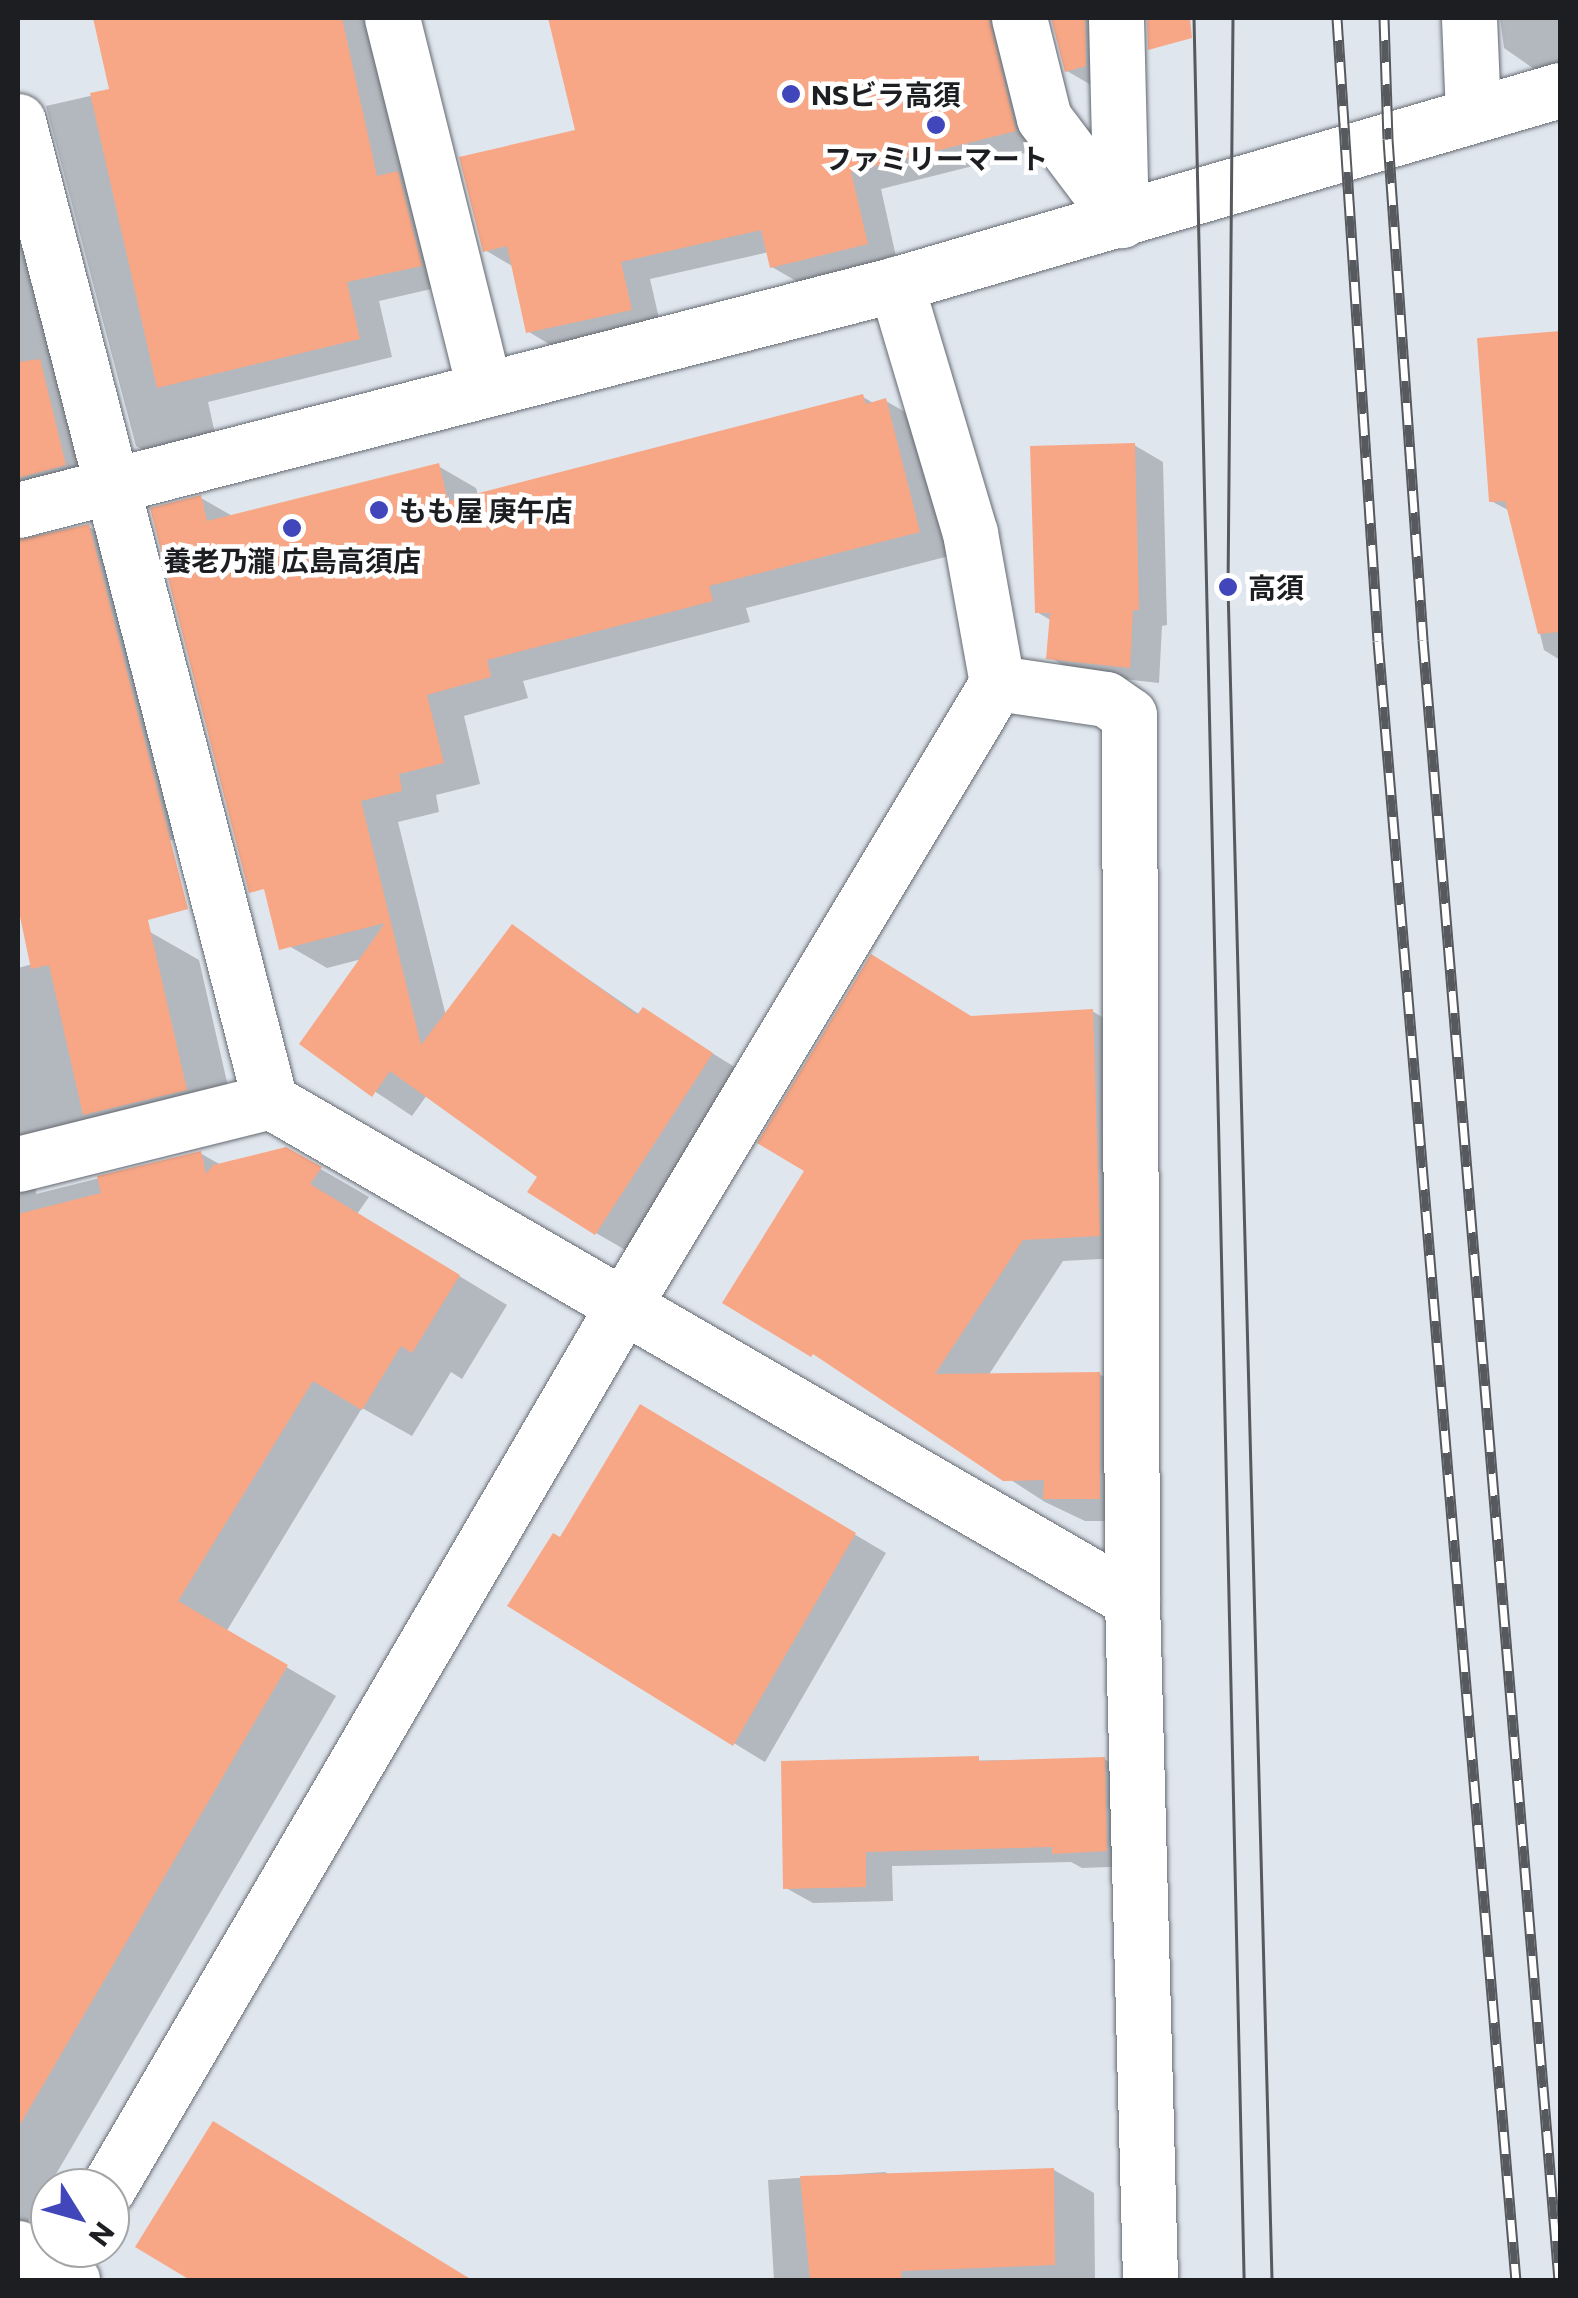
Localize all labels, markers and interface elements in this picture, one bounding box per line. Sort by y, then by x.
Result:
place label: NSビラ高須 [811,77,961,111]
marker: NSビラ高須 [780,83,802,105]
marker: ファミリーマート [925,114,947,136]
place label: ファミリーマート [824,141,1048,175]
place label: もも屋 庚午店 [399,493,572,527]
marker: もも屋 庚午店 [368,499,390,521]
marker: 養老乃瀧 広島高須店 [281,517,303,539]
place label: 養老乃瀧 広島高須店 [163,543,421,577]
place label: 高須 [1248,570,1304,604]
marker: 高須 [1217,576,1239,598]
north arrow [30,2168,130,2268]
text: N [82,2216,122,2253]

